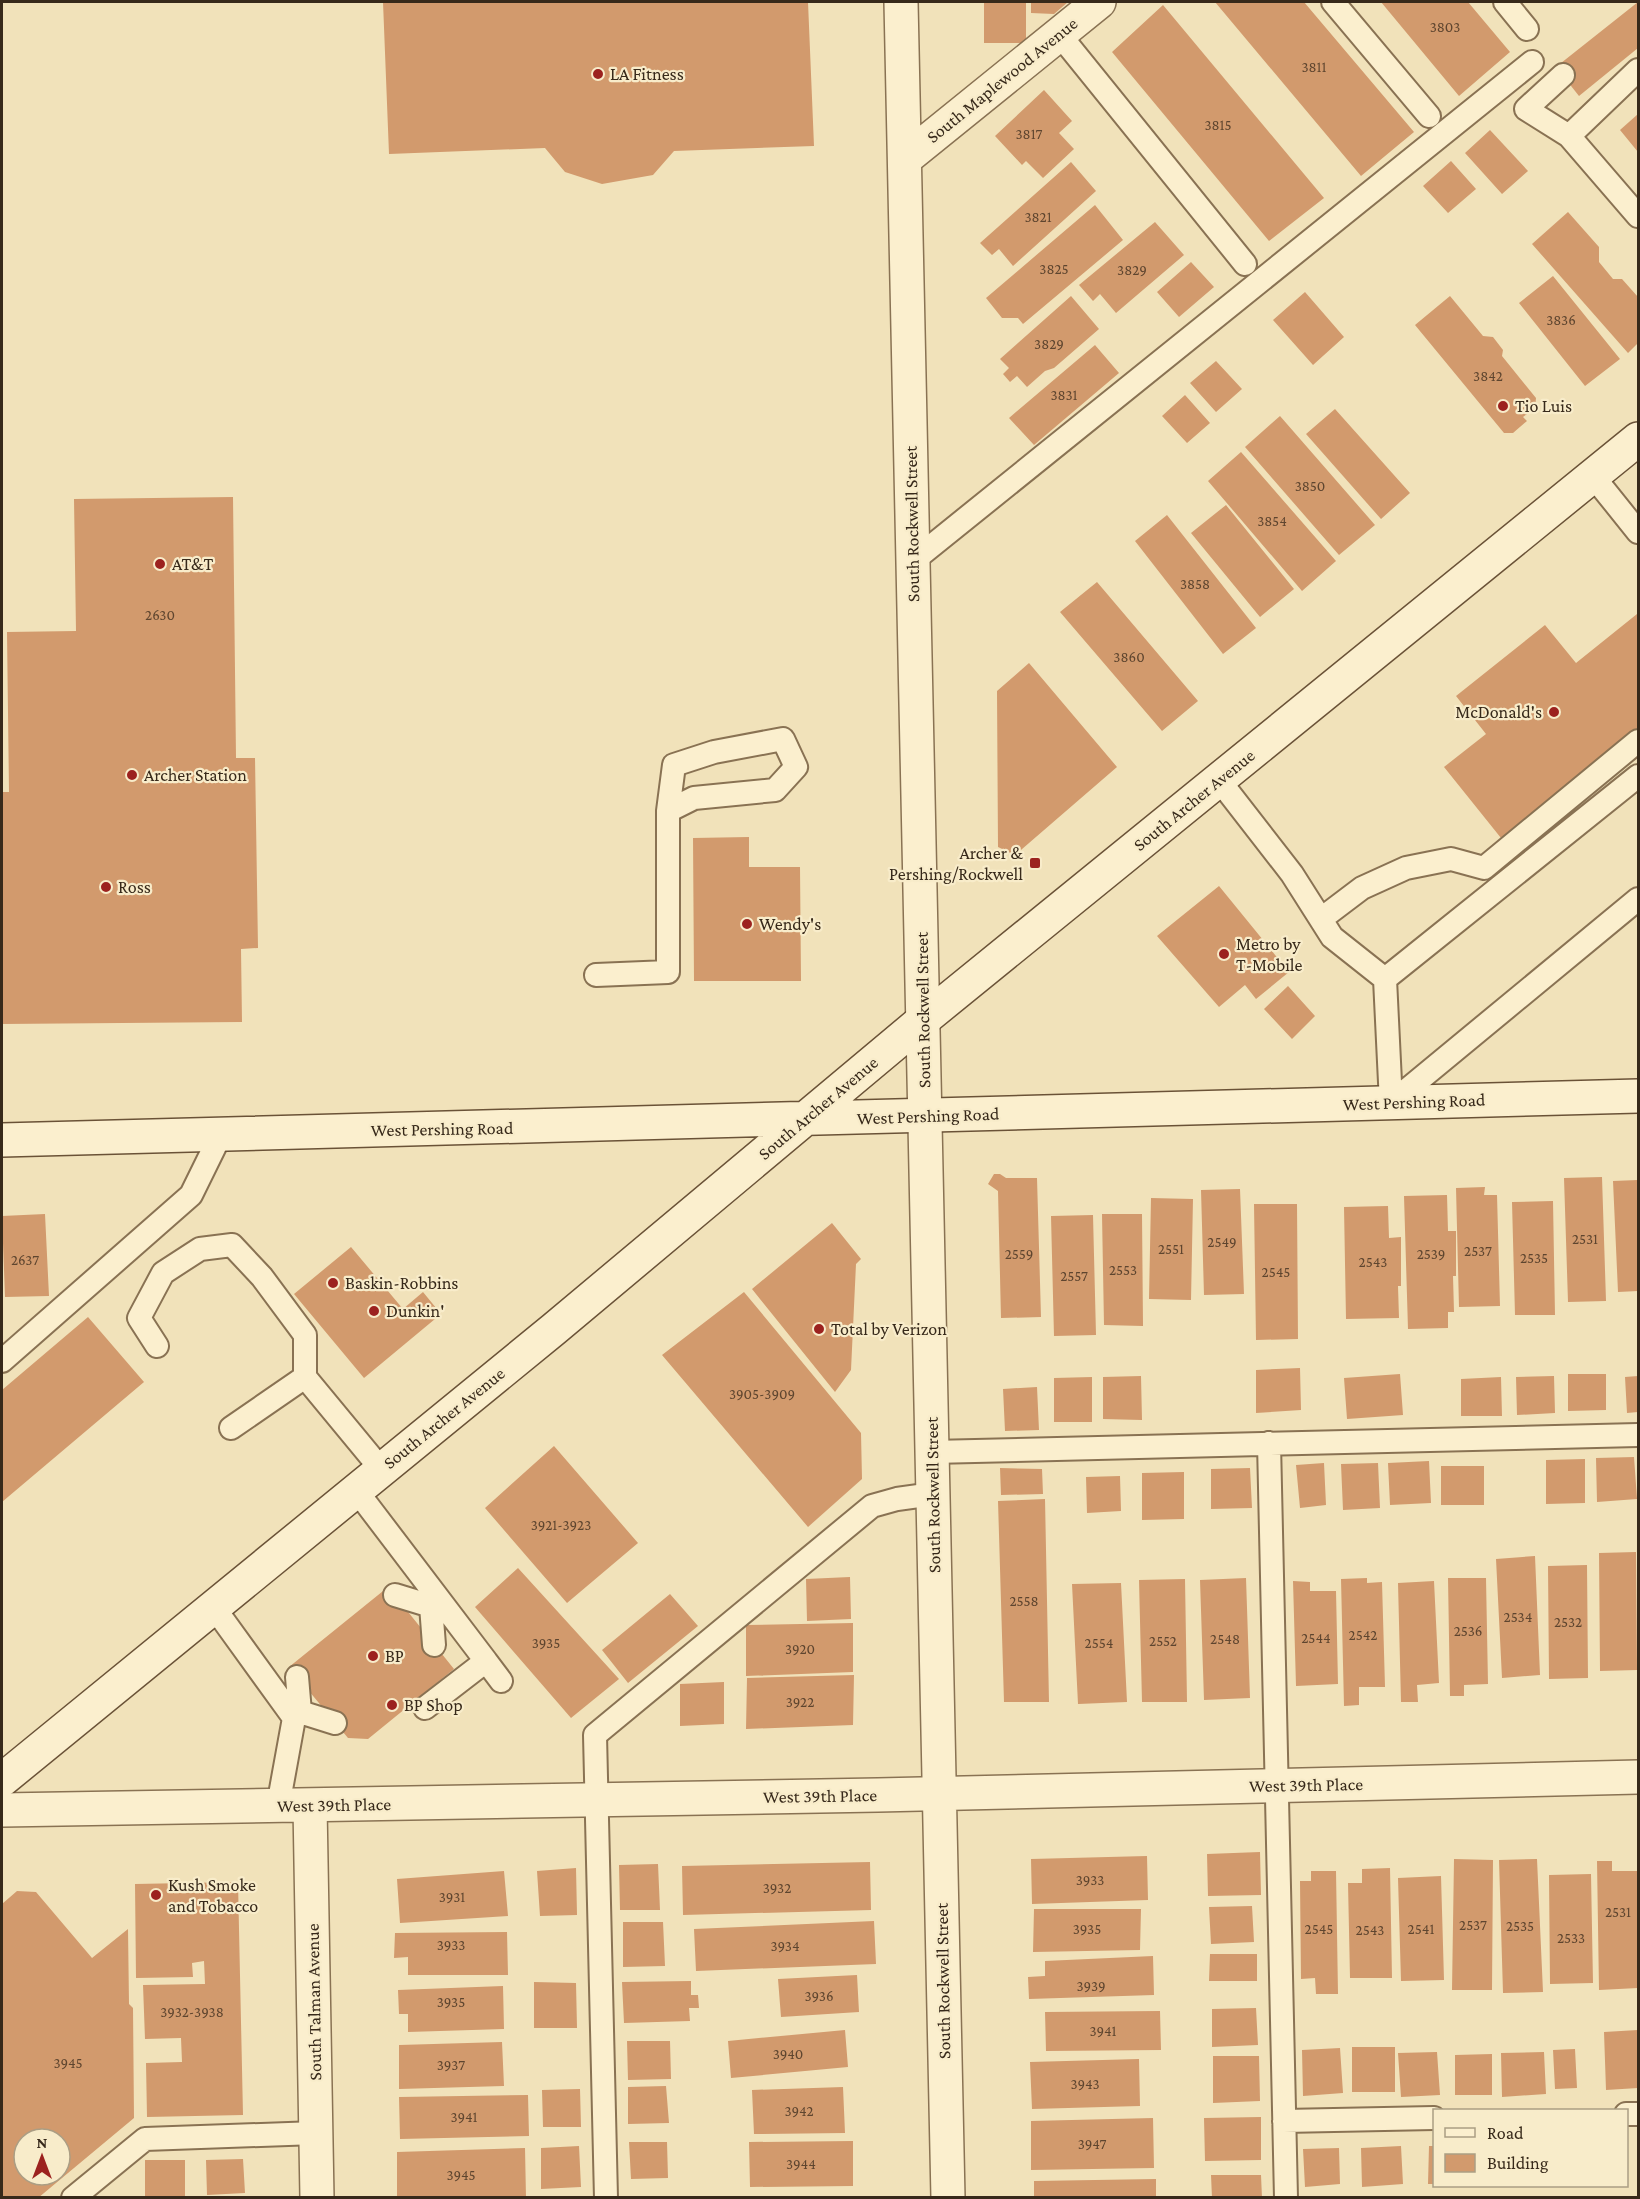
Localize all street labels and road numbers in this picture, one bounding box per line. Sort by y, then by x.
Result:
street label: South Maplewood Avenue [923,13,1081,147]
street label: South Rockwell Street [901,445,923,602]
street label: South Archer Avenue [1129,745,1259,855]
street label: South Rockwell Street [912,931,934,1088]
street label: South Archer Avenue [754,1052,882,1164]
street label: West Pershing Road [1342,1089,1486,1114]
street label: West Pershing Road [856,1103,1000,1128]
street label: West Pershing Road [371,1118,514,1140]
street label: South Archer Avenue [379,1363,509,1473]
street label: South Rockwell Street [922,1416,944,1573]
street label: West 39th Place [1249,1774,1363,1796]
street label: West 39th Place [763,1785,877,1807]
street label: West 39th Place [277,1794,391,1816]
street label: South Rockwell Street [932,1902,954,2059]
street label: South Talman Avenue [303,1923,325,2081]

